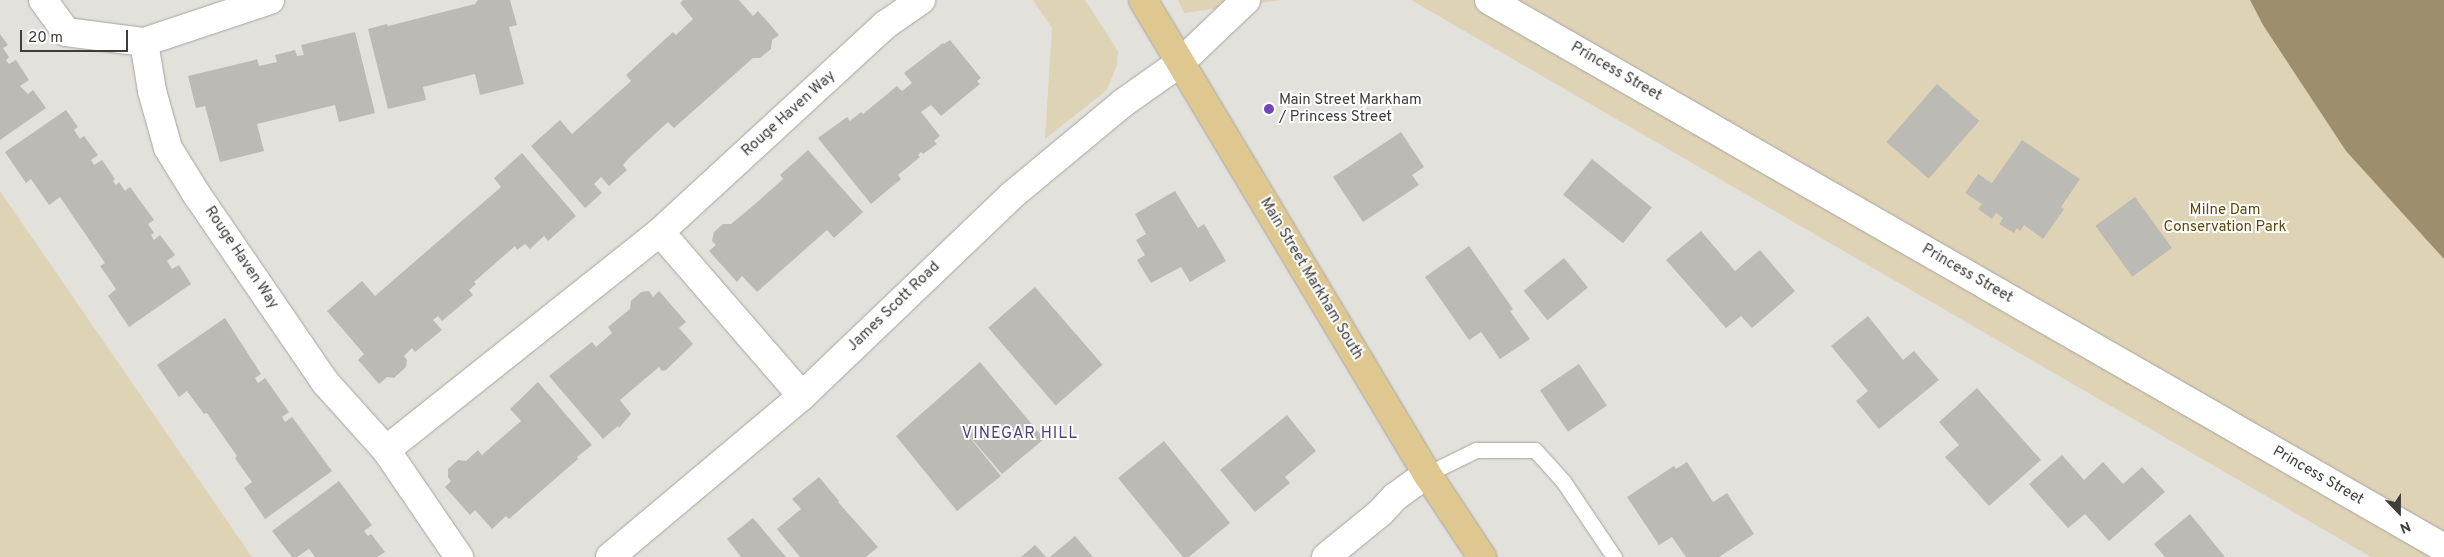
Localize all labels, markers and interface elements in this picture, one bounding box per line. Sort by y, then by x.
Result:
scale bar [22,20,130,52]
text: 20 m [28,29,63,48]
street label: Princess Street [1567,39,1665,105]
street label: Rouge Haven Way [738,67,840,161]
place label: Main Street Markham / Princess Street [1279,91,1422,126]
marker: Main Street Markham / Princess Street [1263,103,1275,115]
street label: Main Street Markham South [1255,195,1367,363]
park label: Milne Dam Conservation Park [2163,201,2287,236]
street label: Rouge Haven Way [200,203,282,313]
street label: Princess Street [1918,241,2016,307]
street label: James Scott Road [844,258,944,356]
district label: VINEGAR HILL [960,424,1080,444]
street label: Princess Street [2269,443,2367,509]
north arrow [2374,487,2424,537]
text: N [2397,517,2413,536]

